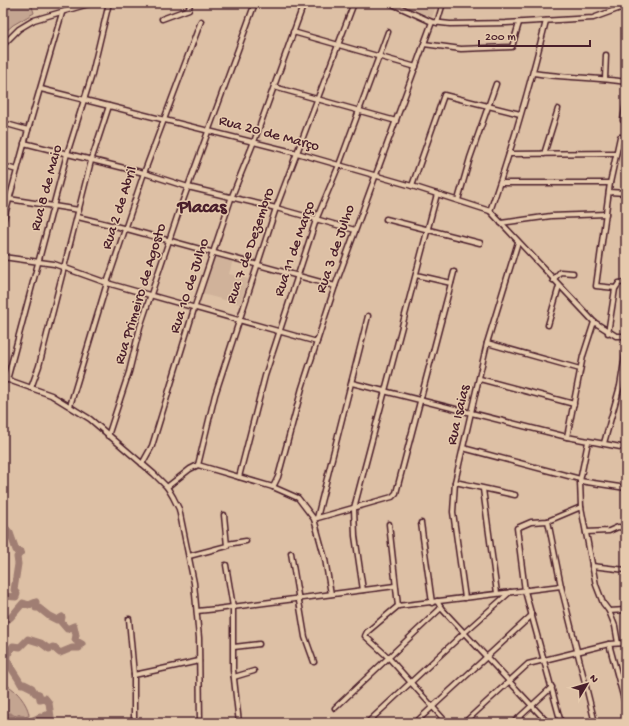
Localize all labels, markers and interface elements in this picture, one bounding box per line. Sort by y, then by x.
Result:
scale bar [479,22,590,48]
text: 200 m [485,31,516,45]
street label: Rua 20 de Março [217,112,321,156]
street label: Rua 8 de Maio [27,143,67,233]
street label: Rua 2 de Abril [98,164,142,252]
street label: Rua 7 de Dezembro [223,185,279,306]
district label: Placas [176,197,228,220]
street label: Rua 11 de Março [270,199,320,299]
street label: Rua 3 de Julho [312,202,360,296]
street label: Rua Primeiro de Agosto [111,221,171,367]
street label: Rua 10 de Julho [166,236,214,336]
street label: Rua Isaias [443,383,475,447]
north arrow [567,664,607,704]
text: N [586,673,600,686]

